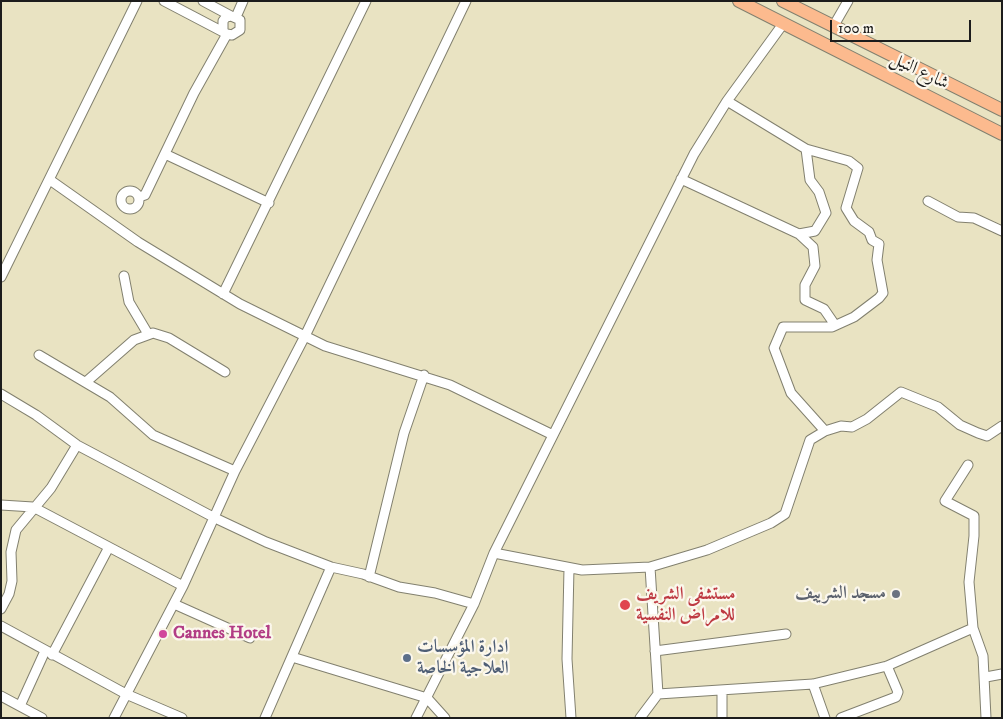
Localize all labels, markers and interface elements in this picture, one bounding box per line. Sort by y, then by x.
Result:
scale bar [833,10,974,42]
text: 100 m [838,19,874,38]
street label: شارع النيل [886,49,952,95]
place label: مسجد الشرييف [795,583,886,605]
place label: مستشفى الشريف للامراض النفسية [636,584,735,626]
marker: مسجد الشرييف [890,588,902,600]
marker: مستشفى الشريف للامراض النفسية [618,598,632,612]
place label: Cannes Hotel [173,623,271,645]
marker: Cannes Hotel [157,628,169,640]
place label: ادارة المؤسسات العلاجية الخاصة [417,637,509,680]
marker: ادارة المؤسسات العلاجية الخاصة [401,652,413,664]

